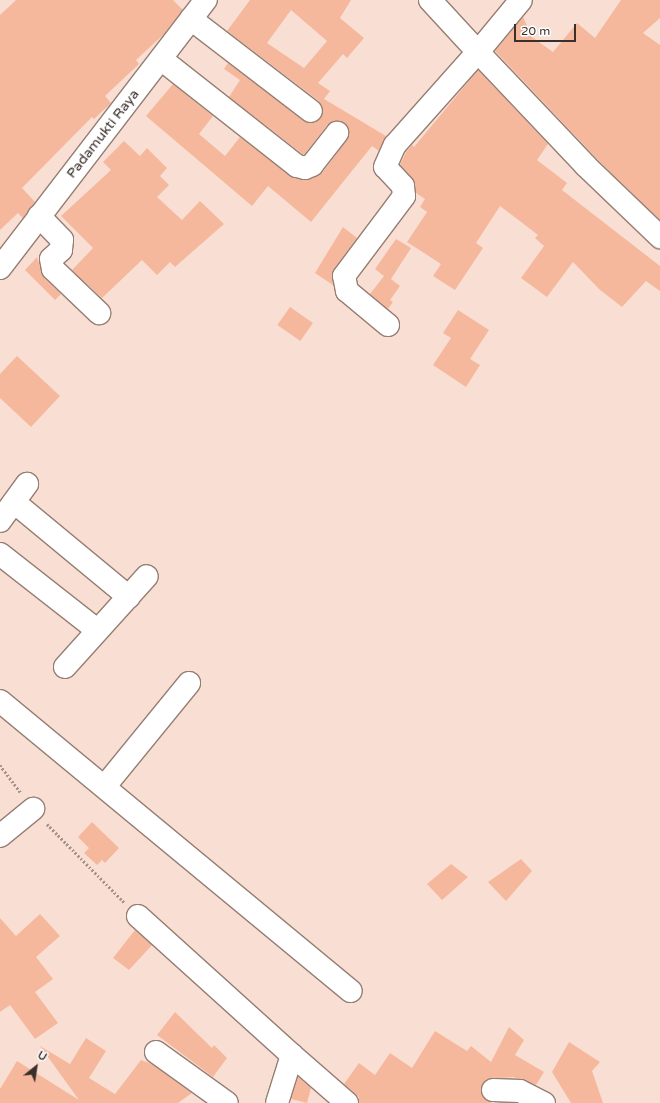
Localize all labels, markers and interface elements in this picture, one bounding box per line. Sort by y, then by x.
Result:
scale bar [516,16,578,42]
text: 20 m [521,24,550,38]
street label: Padamukti Raya [63,86,143,182]
north arrow [16,1047,56,1087]
text: U [35,1048,49,1064]

